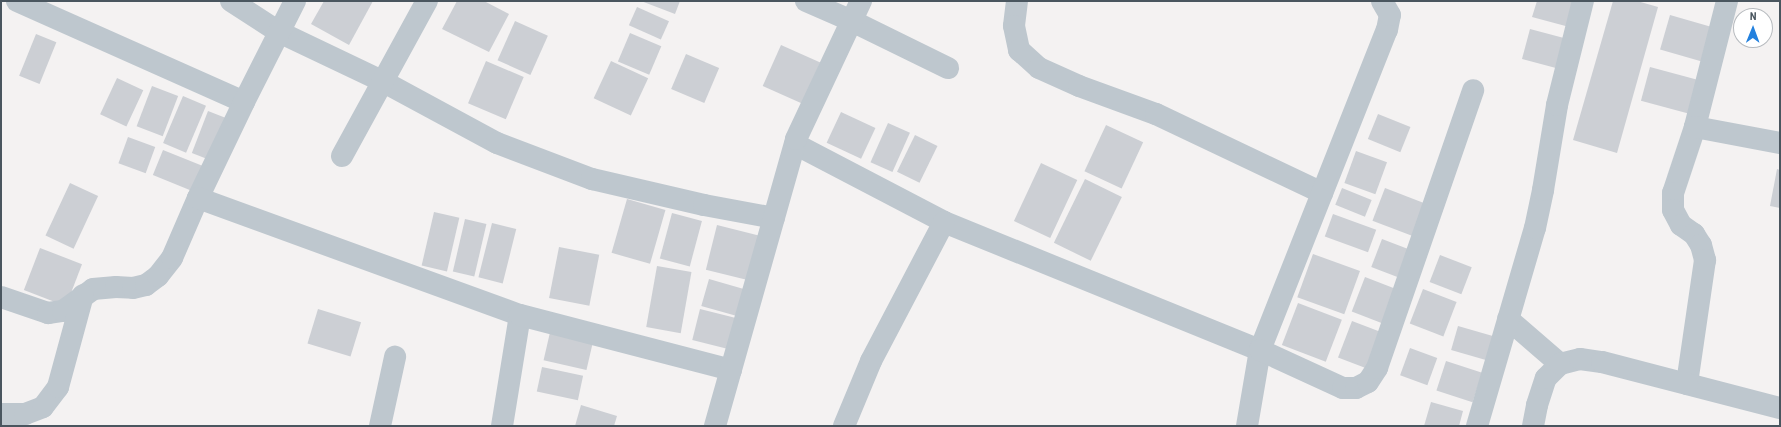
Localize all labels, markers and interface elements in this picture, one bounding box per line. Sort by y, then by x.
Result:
north arrow [1733,8,1773,48]
text: N [1750,10,1757,23]

